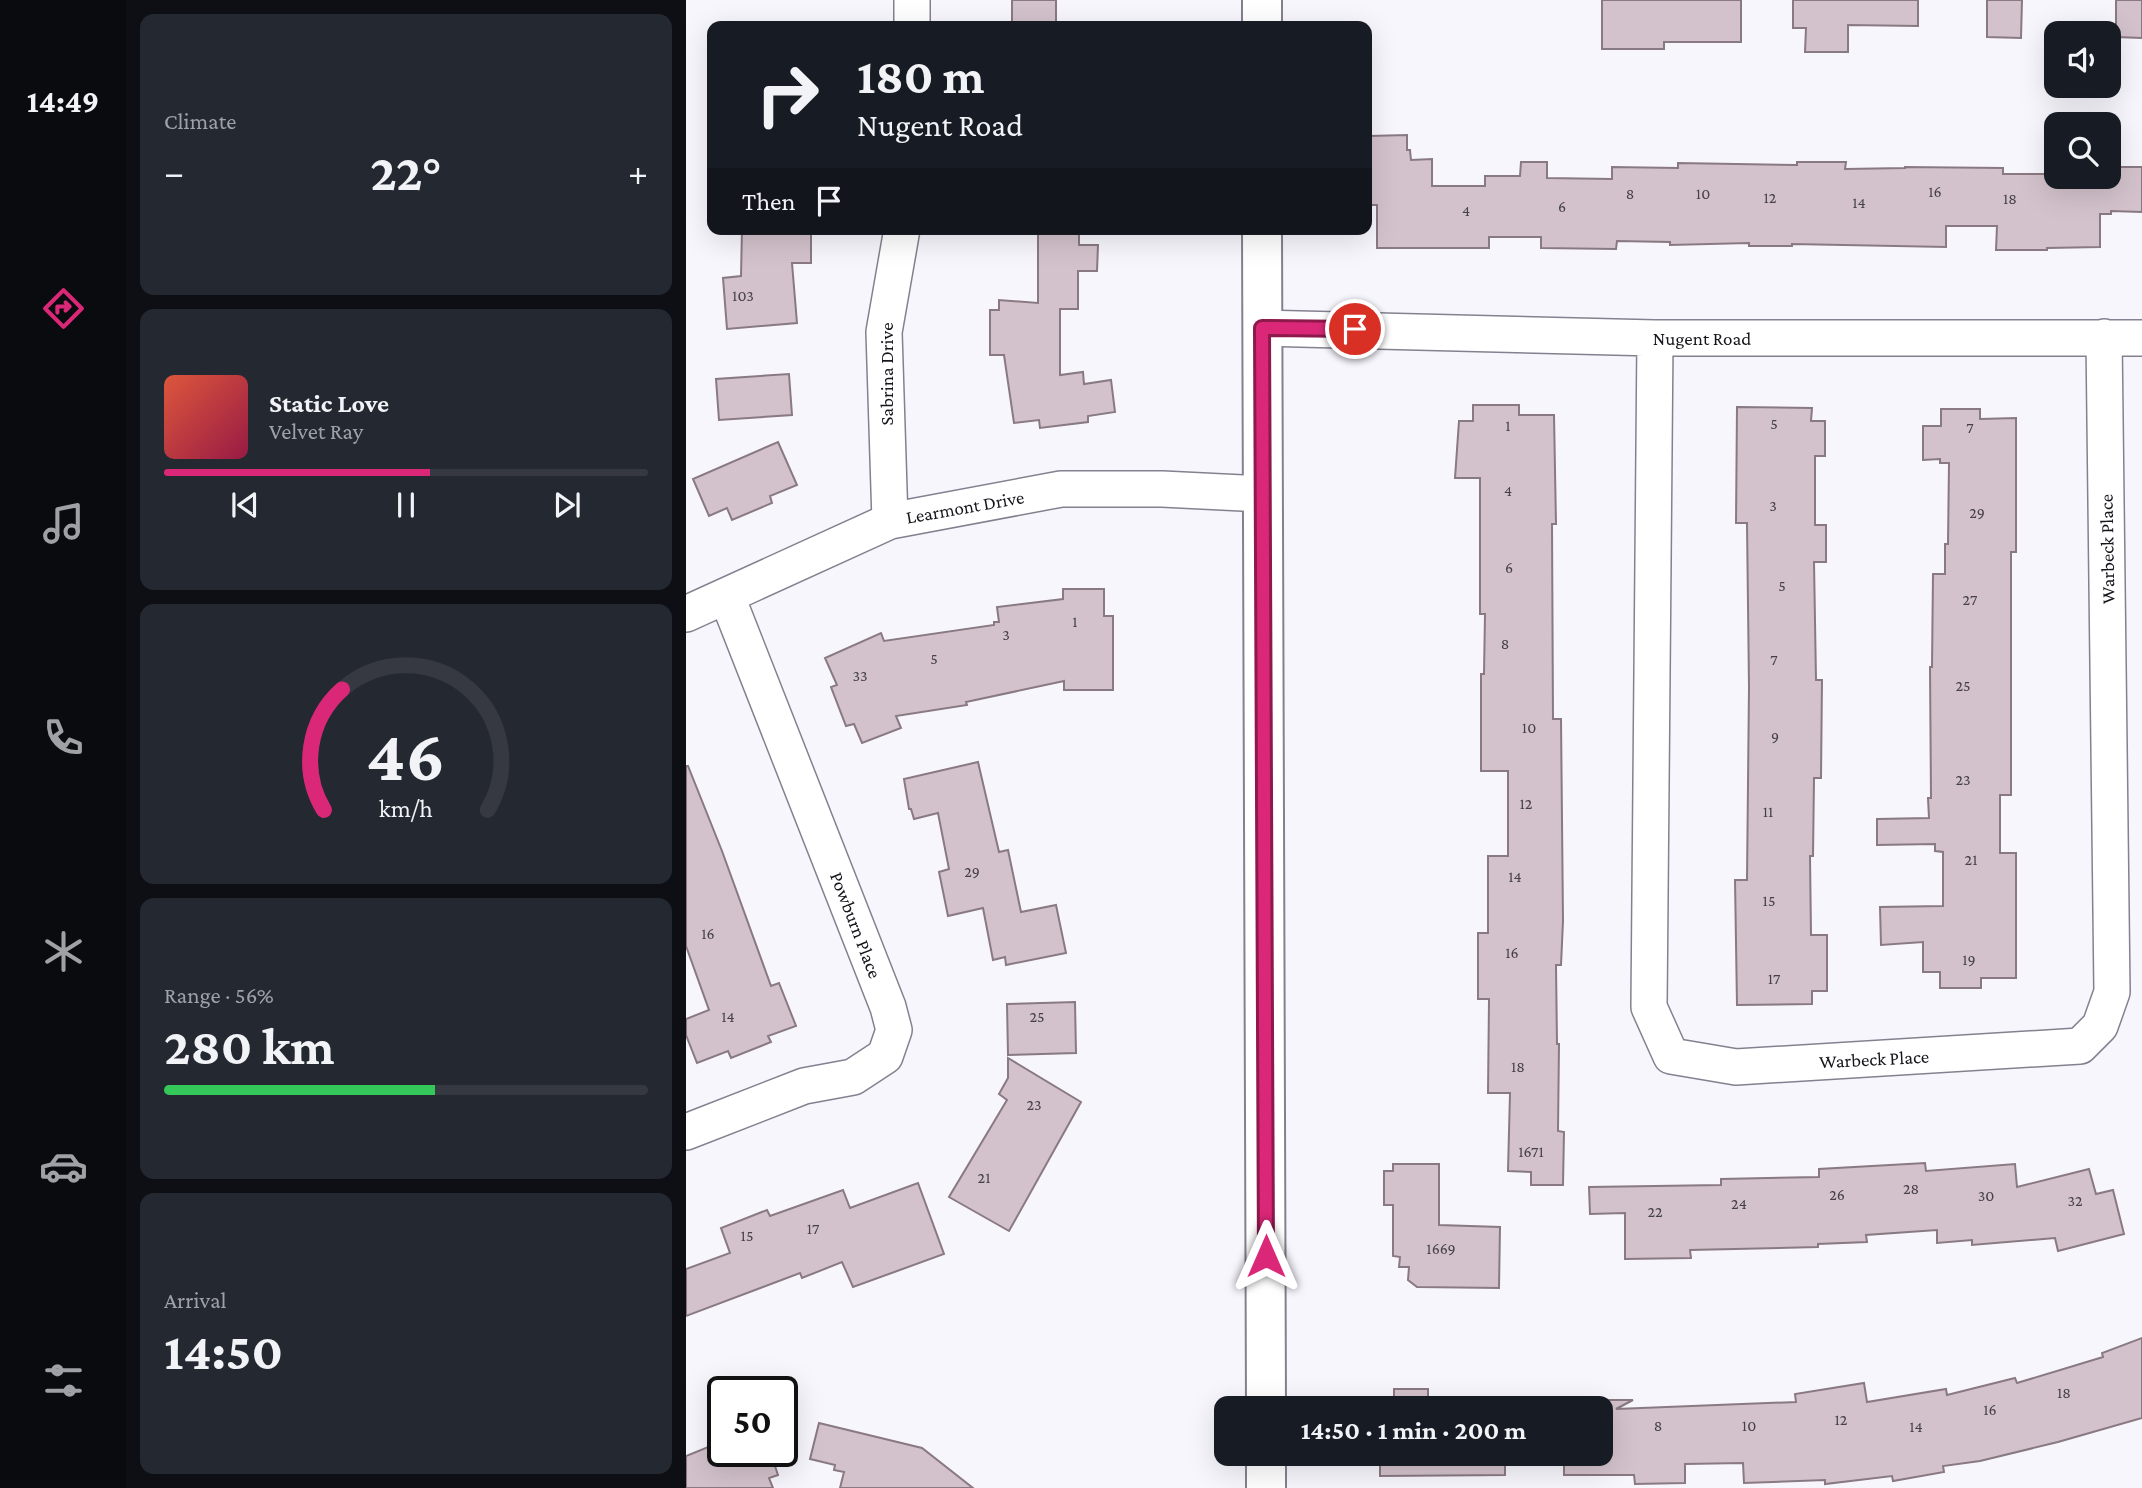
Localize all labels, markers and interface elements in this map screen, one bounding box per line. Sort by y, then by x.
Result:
map controls [2044,21,2121,189]
button: sound [2044,21,2121,98]
icon: right [742,49,833,140]
text: 180 m [857,49,985,104]
text: 14:49 [27,83,99,119]
text: Nugent Road [857,107,1023,143]
text: Climate [164,108,236,134]
button: search [2044,112,2121,189]
text: 22° [370,143,442,201]
text: − [164,151,184,193]
text: + [628,151,648,193]
icon: arrive [810,182,848,220]
house number: 16 [1928,183,1942,200]
house number: 8 [1626,185,1634,202]
house number: 10 [1696,185,1710,202]
text: Then [742,187,796,216]
house number: 12 [1764,189,1777,206]
house number: 18 [2003,190,2017,207]
house number: 14 [1852,194,1866,211]
house number: 6 [1558,198,1566,215]
house number: 4 [1462,202,1470,219]
icon: directions [39,284,88,333]
house number: 103 [732,287,754,304]
pin [1325,299,1385,359]
icon: arrive [1336,310,1374,348]
street label: Sabrina Drive [876,322,897,426]
street label: Nugent Road [1653,328,1751,349]
text: Static Love [269,389,389,418]
house number: 5 [1770,415,1778,432]
house number: 1 [1505,417,1511,434]
text: Velvet Ray [269,418,363,444]
house number: 7 [1966,419,1974,436]
house number: 4 [1504,482,1512,499]
icon: previous [226,486,264,524]
icon: pause [387,486,425,524]
icon: next [548,486,586,524]
street label: Learmont Drive [904,486,1026,528]
street label: Warbeck Place [2096,494,2118,604]
house number: 3 [1769,497,1777,514]
icon: music [39,499,88,548]
house number: 29 [1969,504,1985,521]
house number: 6 [1505,559,1513,576]
house number: 5 [1778,577,1786,594]
house number: 27 [1963,591,1978,608]
house number: 1 [1072,613,1078,630]
house number: 3 [1002,626,1010,643]
house number: 8 [1501,635,1509,652]
house number: 5 [930,650,938,667]
house number: 7 [1770,651,1778,668]
house number: 33 [852,667,868,684]
house number: 25 [1955,677,1971,694]
icon: phone [39,713,88,762]
text: 46 [367,715,445,796]
house number: 10 [1522,719,1536,736]
house number: 9 [1771,728,1779,745]
house number: 23 [1955,771,1971,788]
text: km/h [379,795,433,822]
house number: 12 [1520,795,1533,812]
house number: 11 [1763,803,1773,820]
house number: 21 [1965,851,1977,868]
house number: 29 [964,863,980,880]
house number: 14 [1508,868,1522,885]
street label: Powburn Place [826,869,886,981]
house number: 15 [1763,892,1775,909]
house number: 16 [701,925,715,942]
icon: climate [39,927,88,976]
house number: 16 [1505,944,1519,961]
house number: 19 [1962,951,1976,968]
house number: 17 [1768,970,1781,987]
text: Range · 56% [164,982,274,1008]
house number: 14 [721,1008,735,1025]
house number: 25 [1029,1008,1045,1025]
text: 280 km [164,1017,335,1075]
street label: Warbeck Place [1818,1046,1930,1072]
house number: 18 [1511,1058,1525,1075]
house number: 23 [1026,1096,1042,1113]
icon: car [39,1142,88,1191]
house number: 1671 [1518,1143,1544,1160]
house number: 21 [978,1169,990,1186]
house number: 28 [1903,1180,1919,1197]
house number: 26 [1829,1186,1845,1203]
house number: 30 [1978,1187,1994,1204]
house number: 32 [2067,1192,2083,1209]
house number: 24 [1731,1195,1747,1212]
house number: 22 [1647,1203,1663,1220]
position arrow [1229,1219,1303,1293]
house number: 17 [807,1220,820,1237]
house number: 15 [741,1227,753,1244]
house number: 1669 [1426,1240,1456,1257]
text: Arrival [164,1287,227,1313]
text: 14:50 [164,1322,283,1380]
icon: filters [39,1356,88,1405]
speed limit sign: 50 [707,1376,798,1467]
house number: 18 [2057,1384,2071,1401]
house number: 16 [1983,1401,1997,1418]
house number: 12 [1835,1411,1848,1428]
text: 14:50 · 1 min · 200 m [1301,1416,1526,1445]
house number: 8 [1654,1417,1662,1434]
house number: 10 [1742,1417,1756,1434]
house number: 14 [1909,1418,1923,1435]

